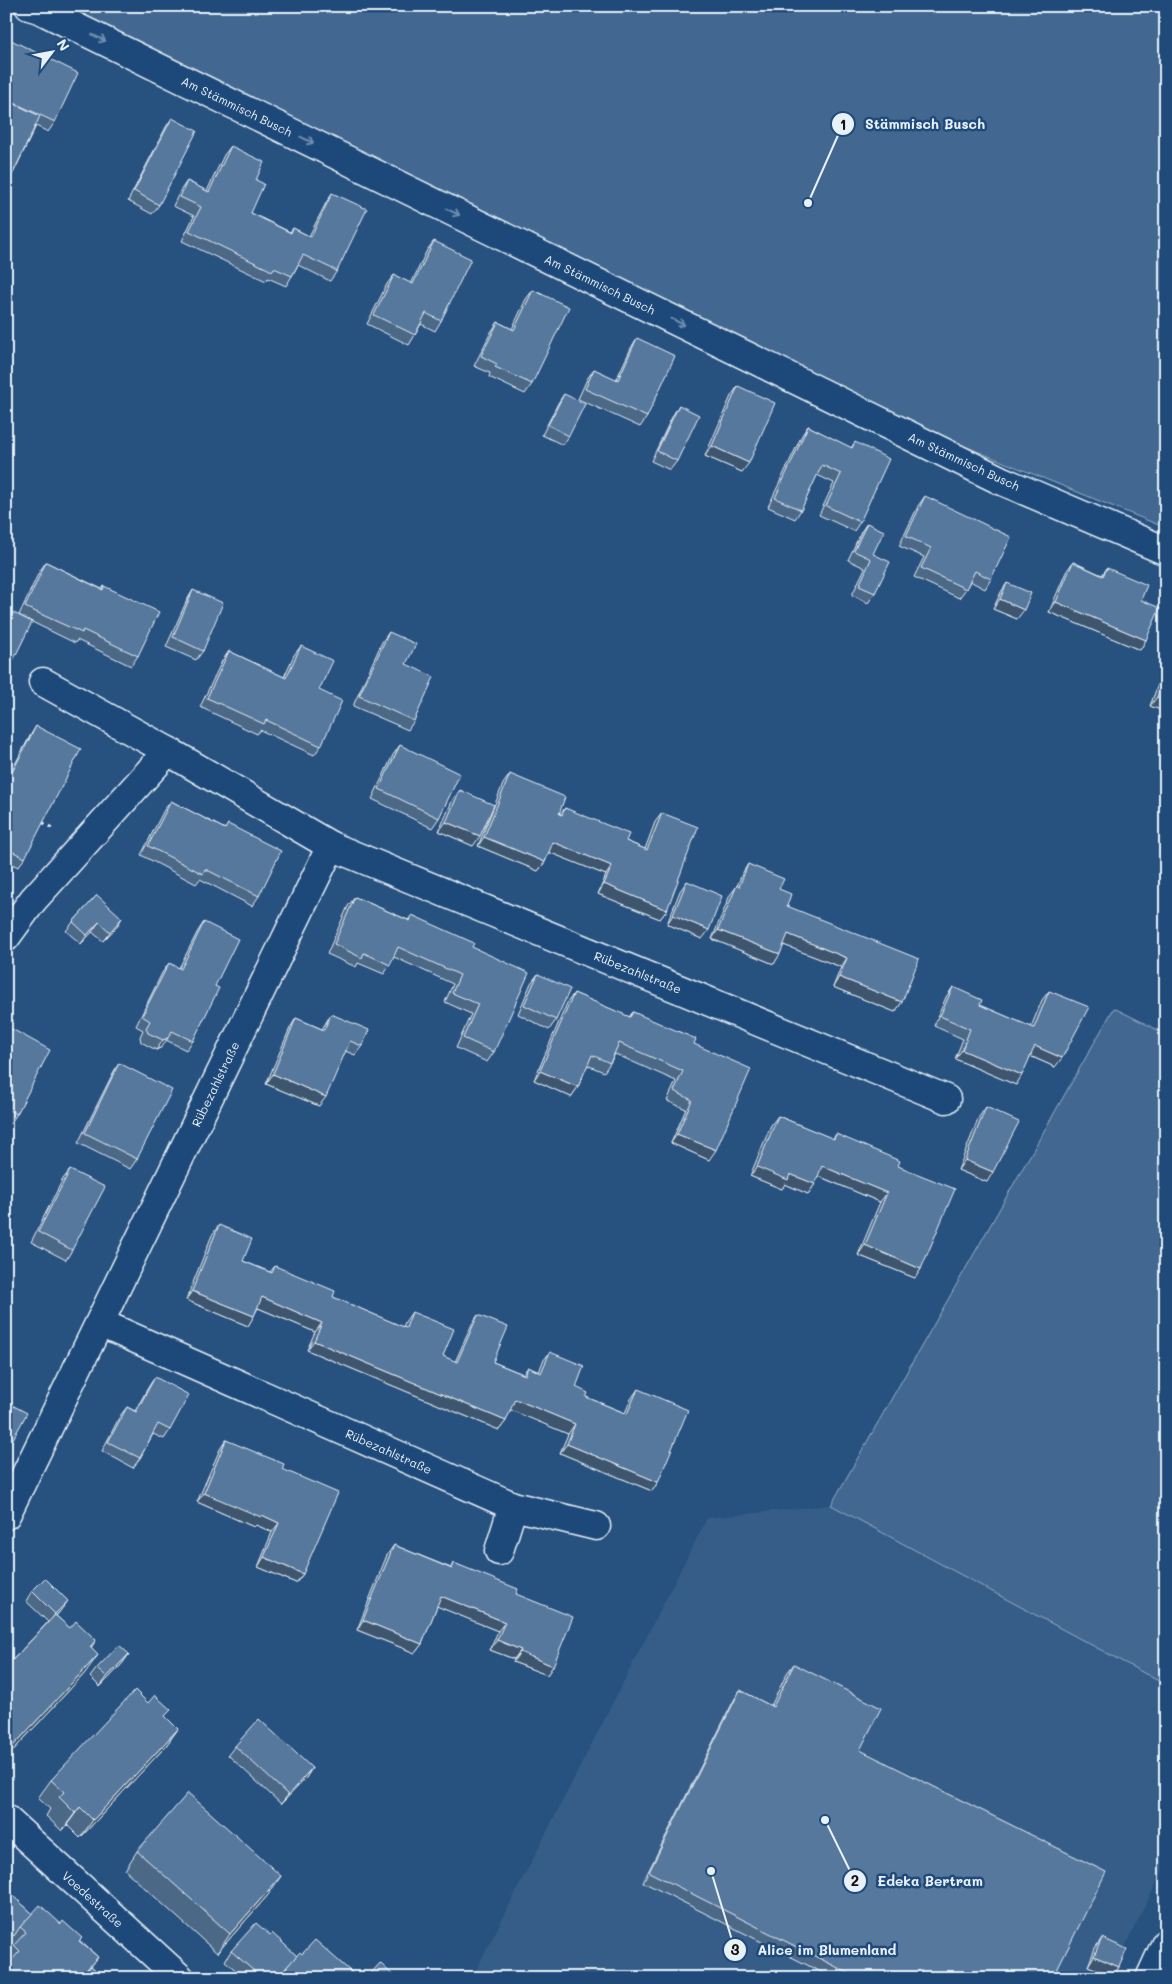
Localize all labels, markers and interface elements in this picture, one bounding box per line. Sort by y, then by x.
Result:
north arrow [28,28,78,78]
one-way arrow [91,33,106,43]
text: N [53,35,74,54]
street label: Am Stämmisch Busch [179,72,295,140]
callout: Stämmisch Busch [830,110,995,139]
text: 1 [840,114,846,134]
text: Stämmisch Busch [865,114,985,133]
one-way arrow [299,136,314,145]
one-way arrow [445,208,460,217]
street label: Am Stämmisch Busch [542,250,658,318]
one-way arrow [670,317,685,327]
street label: Am Stämmisch Busch [906,428,1023,494]
street label: Rübezahlstraße [592,947,684,997]
street label: Rübezahlstraße [187,1039,243,1129]
street label: Rübezahlstraße [343,1425,435,1477]
callout: Edeka Bertram [843,1866,993,1895]
street label: Voedestraße [59,1867,127,1931]
text: 2 [851,1870,859,1890]
text: Edeka Bertram [877,1871,983,1890]
callout: Alice im Blumenland [722,1935,906,1964]
text: 3 [730,1939,740,1959]
text: Alice im Blumenland [758,1940,897,1959]

